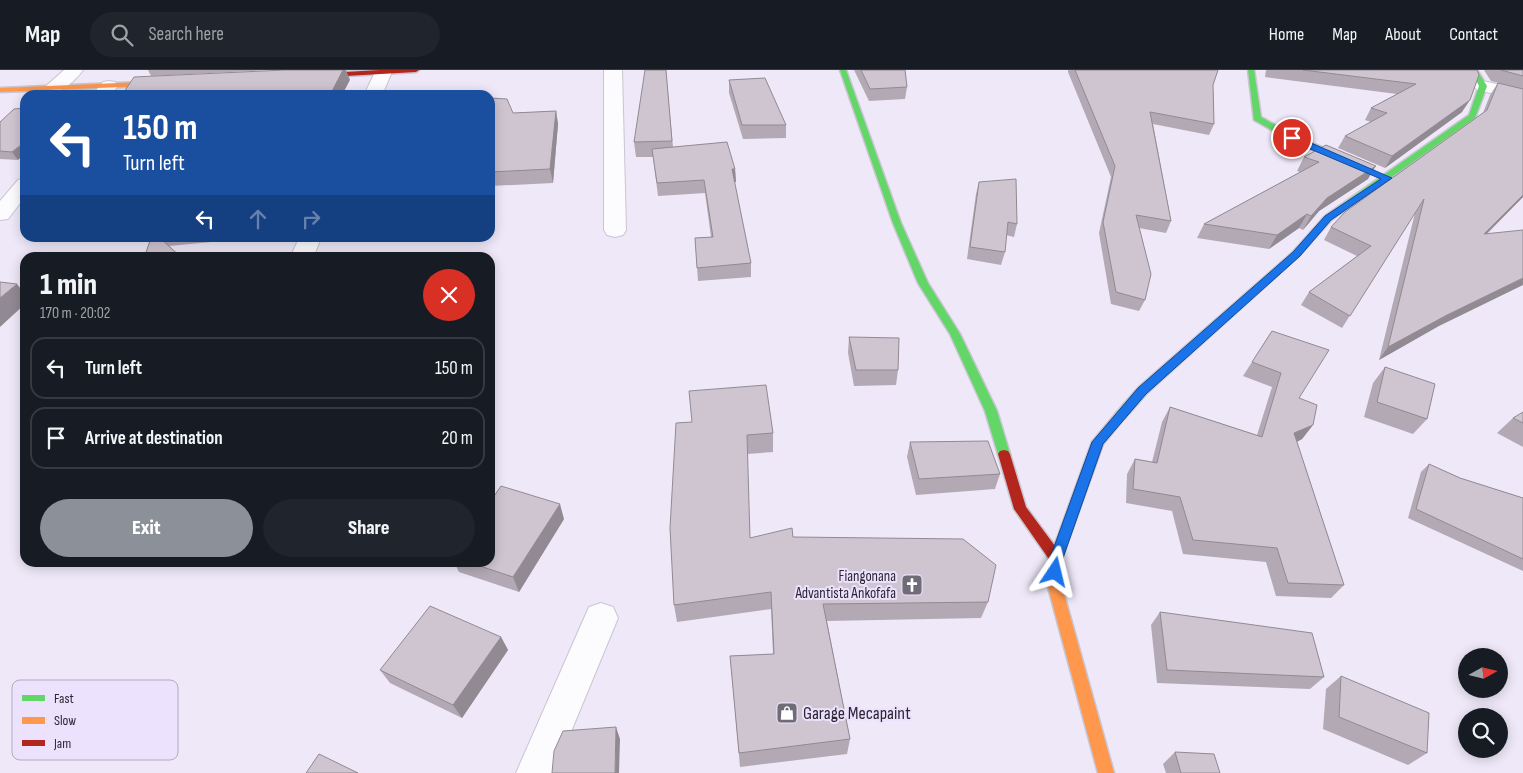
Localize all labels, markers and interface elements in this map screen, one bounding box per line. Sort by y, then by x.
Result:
search box [90,12,440,57]
text: Map [25,20,60,49]
icon: search [108,21,136,49]
text: Search here [148,23,224,46]
text: Home [1269,24,1304,45]
text: Map [1332,24,1357,45]
text: About [1385,24,1421,45]
text: Contact [1449,24,1498,45]
text: 150 m [123,107,197,150]
icon: left [40,110,105,175]
pin [1271,117,1313,159]
icon: arrive [1278,124,1306,152]
text: Turn left [123,150,185,177]
icon: left [191,205,219,233]
icon: ahead [244,205,272,233]
icon: right [297,205,325,233]
text: 1 min [40,267,97,303]
button: close [423,269,475,321]
text: 170 m · 20:02 [40,304,110,323]
icon: left [42,354,70,382]
text: Turn left [85,357,142,380]
text: 150 m [435,357,473,380]
icon: arrive [42,424,70,452]
text: Arrive at destination [85,427,223,450]
text: 20 m [441,427,473,450]
button: Exit [40,499,253,557]
button: Share [263,499,475,557]
position arrow [1028,545,1080,597]
place label: Fiangonana Advantista Ankofafa [795,567,896,603]
church icon: Fiangonana Advantista Ankofafa [900,573,924,597]
north arrow [1458,648,1508,698]
map controls [1458,648,1508,758]
legend [12,680,178,760]
text: Fast [54,690,74,707]
shop icon: Garage Mecapaint [775,701,799,725]
place label: Garage Mecapaint [803,703,911,724]
button: search [1458,708,1508,758]
text: Slow [54,712,76,729]
text: Jam [53,735,71,752]

